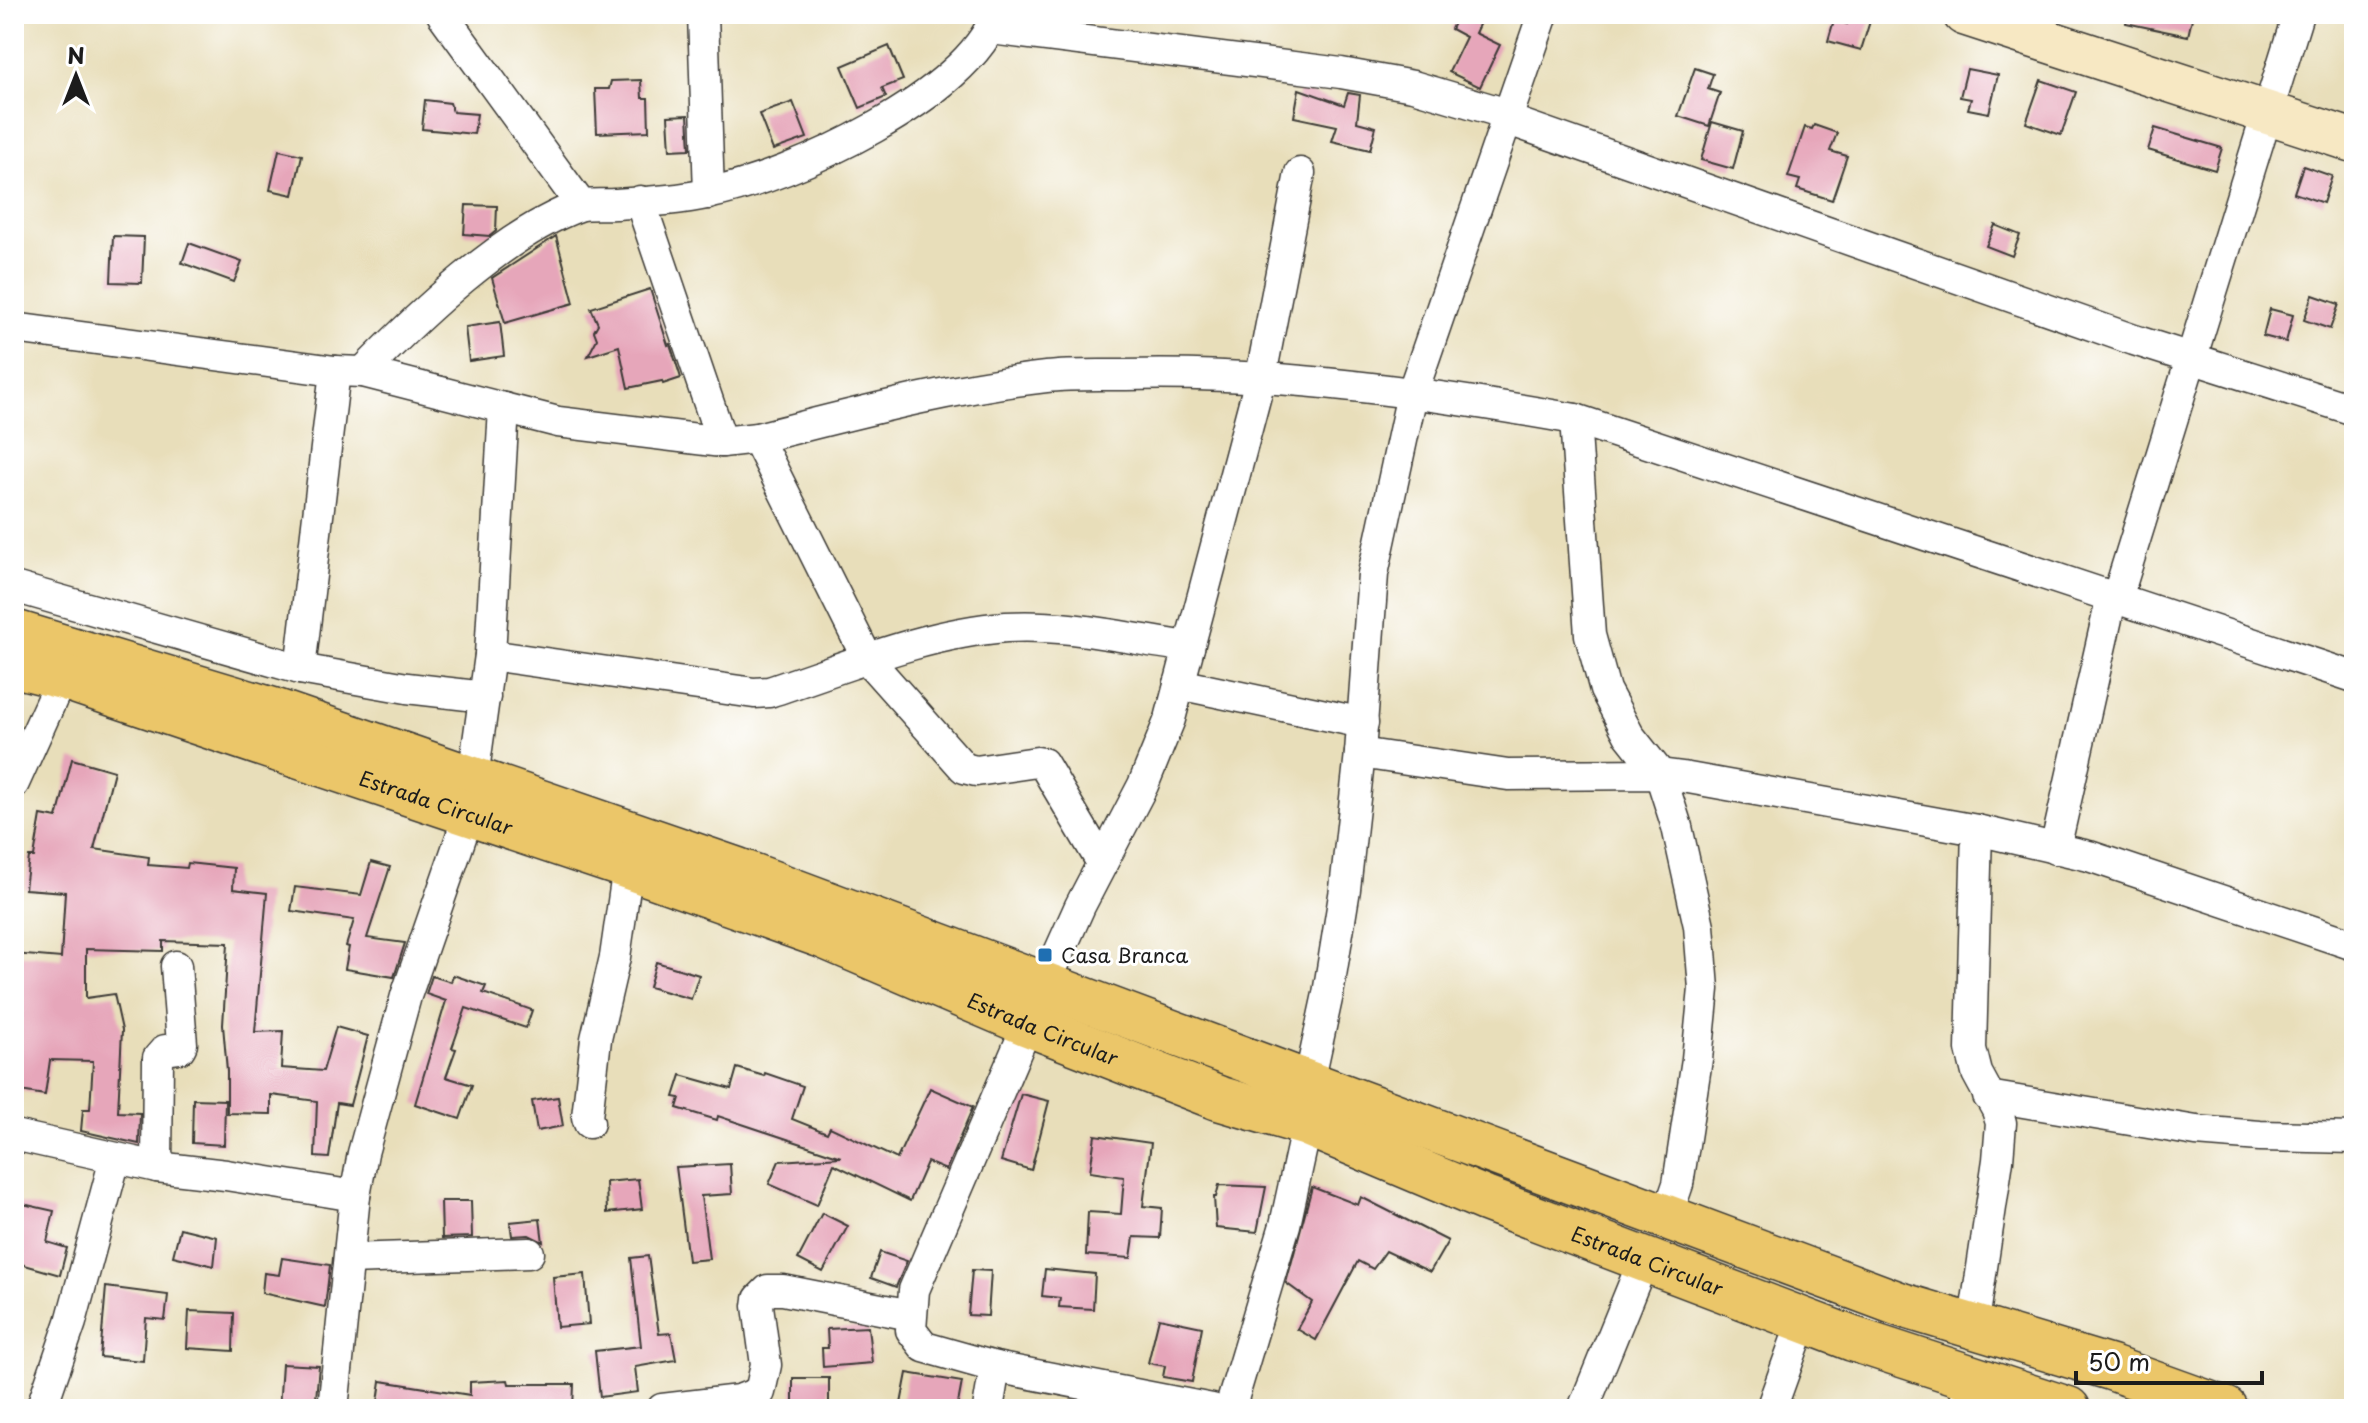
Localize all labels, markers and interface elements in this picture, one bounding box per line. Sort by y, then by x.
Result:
north arrow [36,36,116,116]
text: N [67,38,85,71]
street label: Estrada Circular [355,763,517,842]
place label: Casa Branca [1061,940,1188,970]
marker: Casa Branca [1036,946,1054,964]
street label: Estrada Circular [963,985,1123,1073]
street label: Estrada Circular [1567,1218,1728,1303]
scale bar [2076,1335,2262,1385]
text: 50 m [2088,1343,2150,1379]

